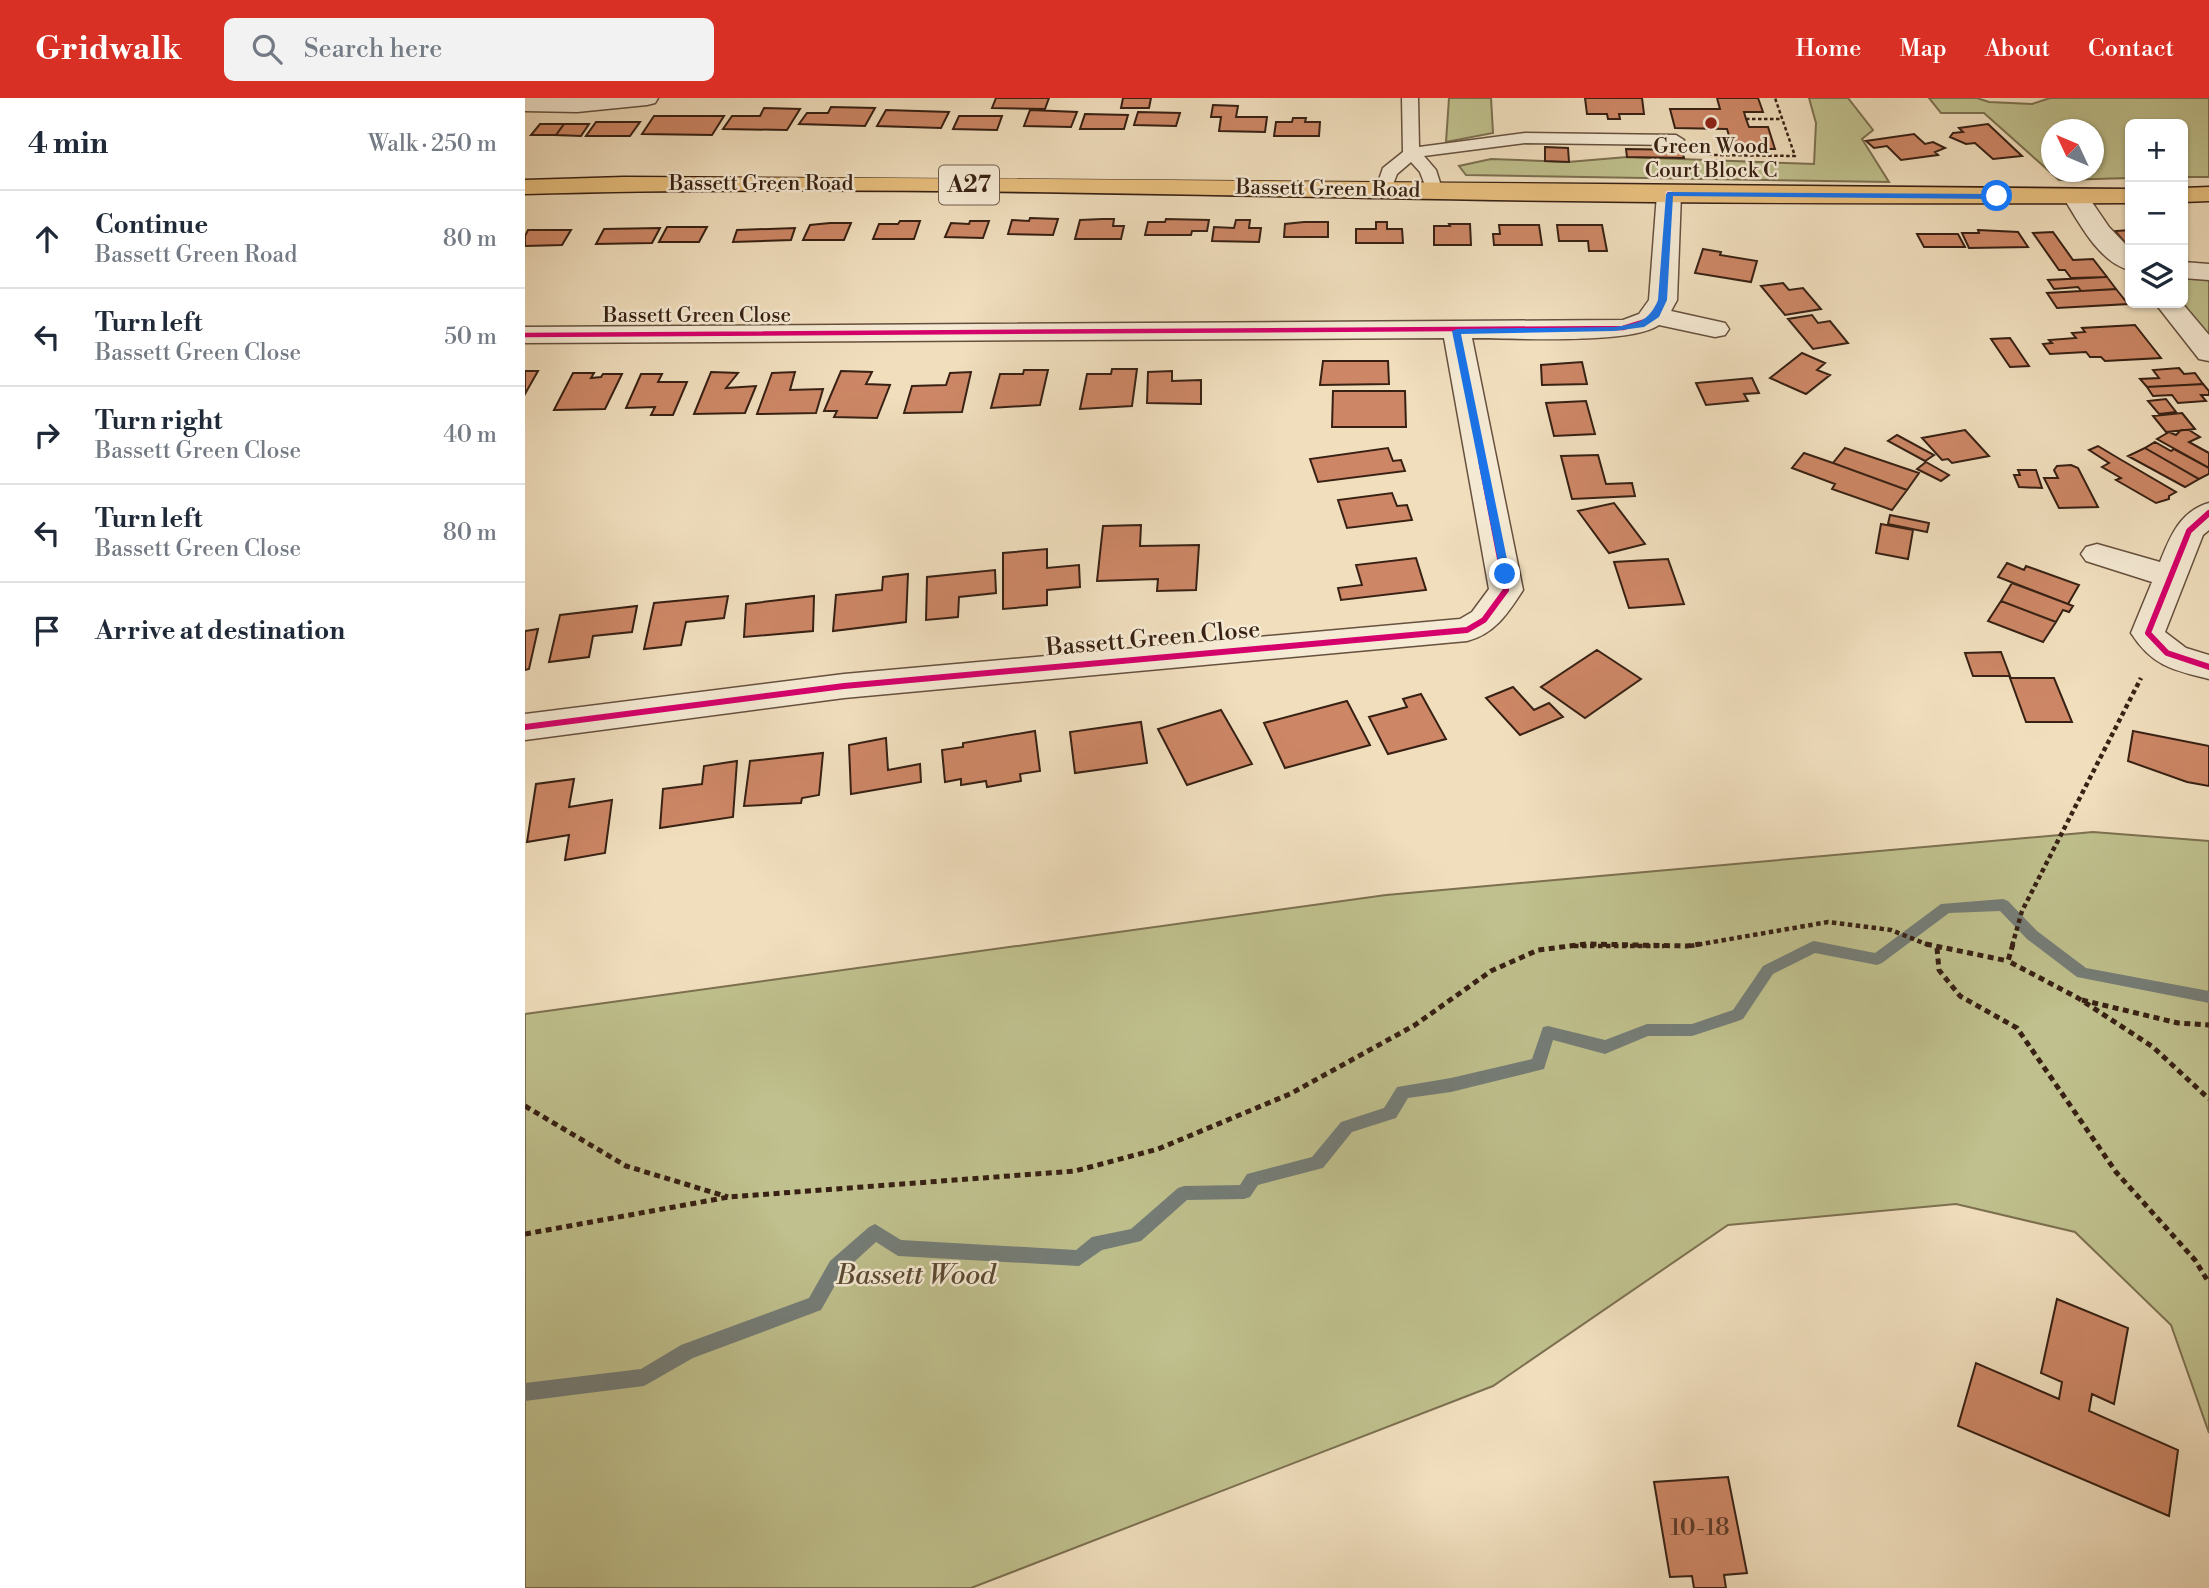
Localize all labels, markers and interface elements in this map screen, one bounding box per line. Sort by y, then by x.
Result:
search box [224,18,714,81]
text: Gridwalk [35,29,182,70]
icon: search [248,30,286,68]
text: Search here [304,33,442,65]
text: Home [1796,34,1861,64]
text: Map [1899,34,1947,64]
text: About [1985,34,2050,64]
text: Contact [2088,34,2174,64]
marker: Green Wood Court Block C [1703,115,1719,131]
north arrow [2041,119,2104,182]
map controls [2125,119,2188,308]
button: + [2125,119,2188,182]
text: 4 min [28,125,108,163]
text: Walk · 250 m [368,130,497,158]
place label: Green Wood Court Block C [1645,134,1777,184]
road number: A27 [939,166,999,204]
street label: Bassett Green Road [668,171,853,197]
street label: Bassett Green Road [1234,174,1421,204]
route start [1981,180,2012,211]
button: − [2125,182,2188,245]
text: Continue [95,209,208,241]
icon: ahead [28,220,66,258]
text: 80 m [443,225,497,253]
text: Bassett Green Road [95,241,297,269]
button: layers [2125,245,2188,308]
street label: Bassett Green Close [602,303,791,329]
text: Turn left [95,307,203,339]
icon: left [28,318,66,356]
text: 50 m [444,323,497,351]
text: Bassett Green Close [95,339,301,367]
text: Turn right [95,405,223,437]
icon: right [28,416,66,454]
text: 40 m [443,421,497,449]
text: Bassett Green Close [95,437,301,465]
text: Turn left [95,503,203,535]
icon: left [28,514,66,552]
text: 80 m [443,519,497,547]
text: Bassett Green Close [95,535,301,563]
route end [1489,558,1520,589]
icon: arrive [28,612,66,650]
text: Arrive at destination [95,615,345,647]
street label: Bassett Green Close [1044,615,1261,663]
park label: Bassett Wood [835,1258,997,1293]
house number: 10-18 [1670,1513,1730,1543]

